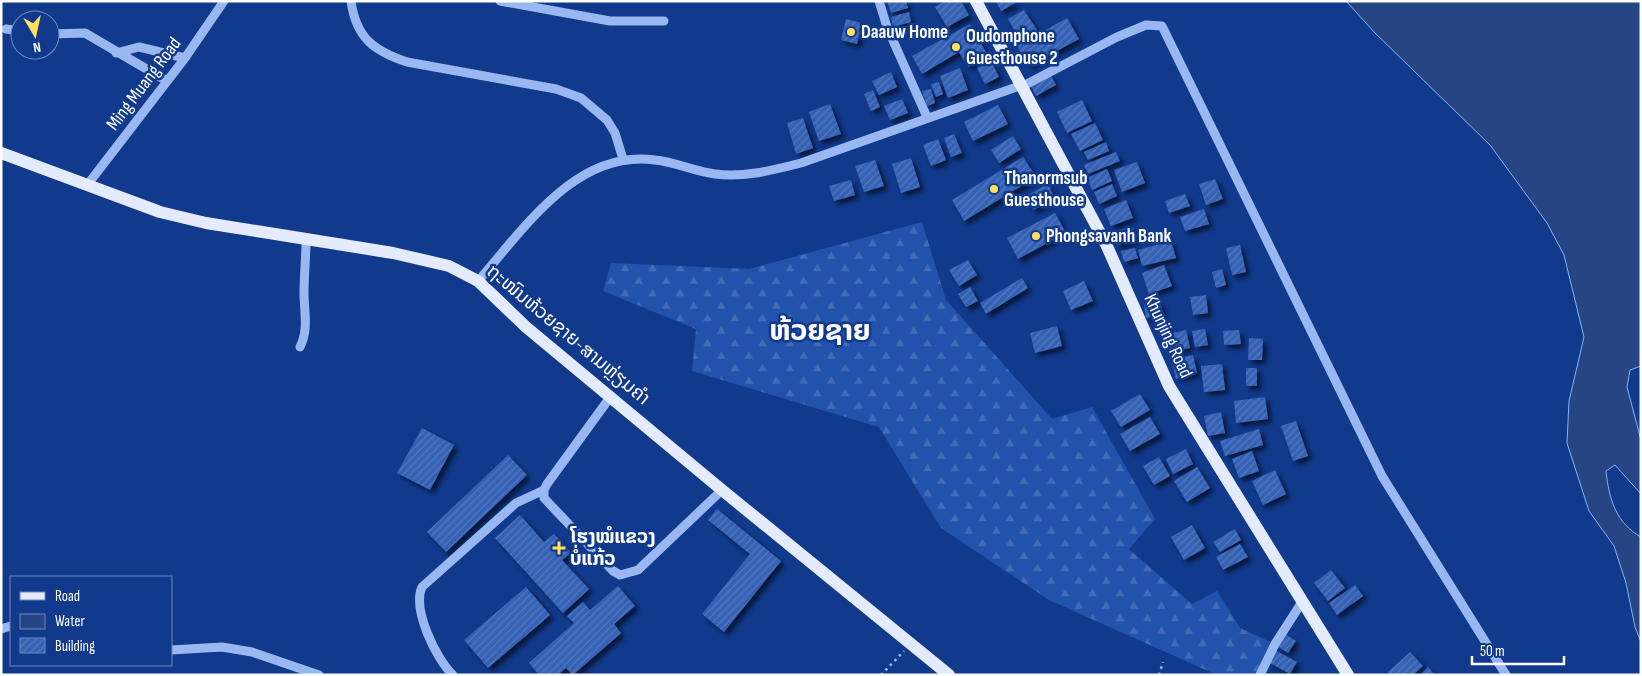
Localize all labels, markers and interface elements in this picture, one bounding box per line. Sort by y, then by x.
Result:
north arrow [10,10,60,60]
place label: Daauw Home [861,21,948,44]
place label: Oudomphone Guesthouse 2 [966,25,1058,70]
marker: Daauw Home [845,26,857,38]
street label: Ming Muang Road [102,33,186,135]
text: N [32,38,42,56]
marker: Oudomphone Guesthouse 2 [950,41,962,53]
place label: Thanormsub Guesthouse [1004,167,1087,212]
marker: Thanormsub Guesthouse [988,183,1000,195]
place label: Phongsavanh Bank [1046,225,1171,248]
marker: Phongsavanh Bank [1030,230,1042,242]
street label: ຖະໜົນຫ້ວຍຊາຍ-ສາມຫຼ່ຽມຄຳ [482,260,654,410]
street label: Khunjing Road [1139,290,1197,382]
district label: ຫ້ວຍຊາຍ [770,314,870,349]
place label: ໂຮງໝໍແຂວງ ບໍ່ແກ້ວ [569,525,656,571]
marker: ໂຮງໝໍແຂວງ ບໍ່ແກ້ວ [552,541,566,555]
legend [10,576,172,666]
text: Road [55,587,80,606]
text: Water [55,612,86,631]
scale bar [1472,634,1564,666]
text: Building [55,637,95,656]
text: 50 m [1480,642,1505,661]

